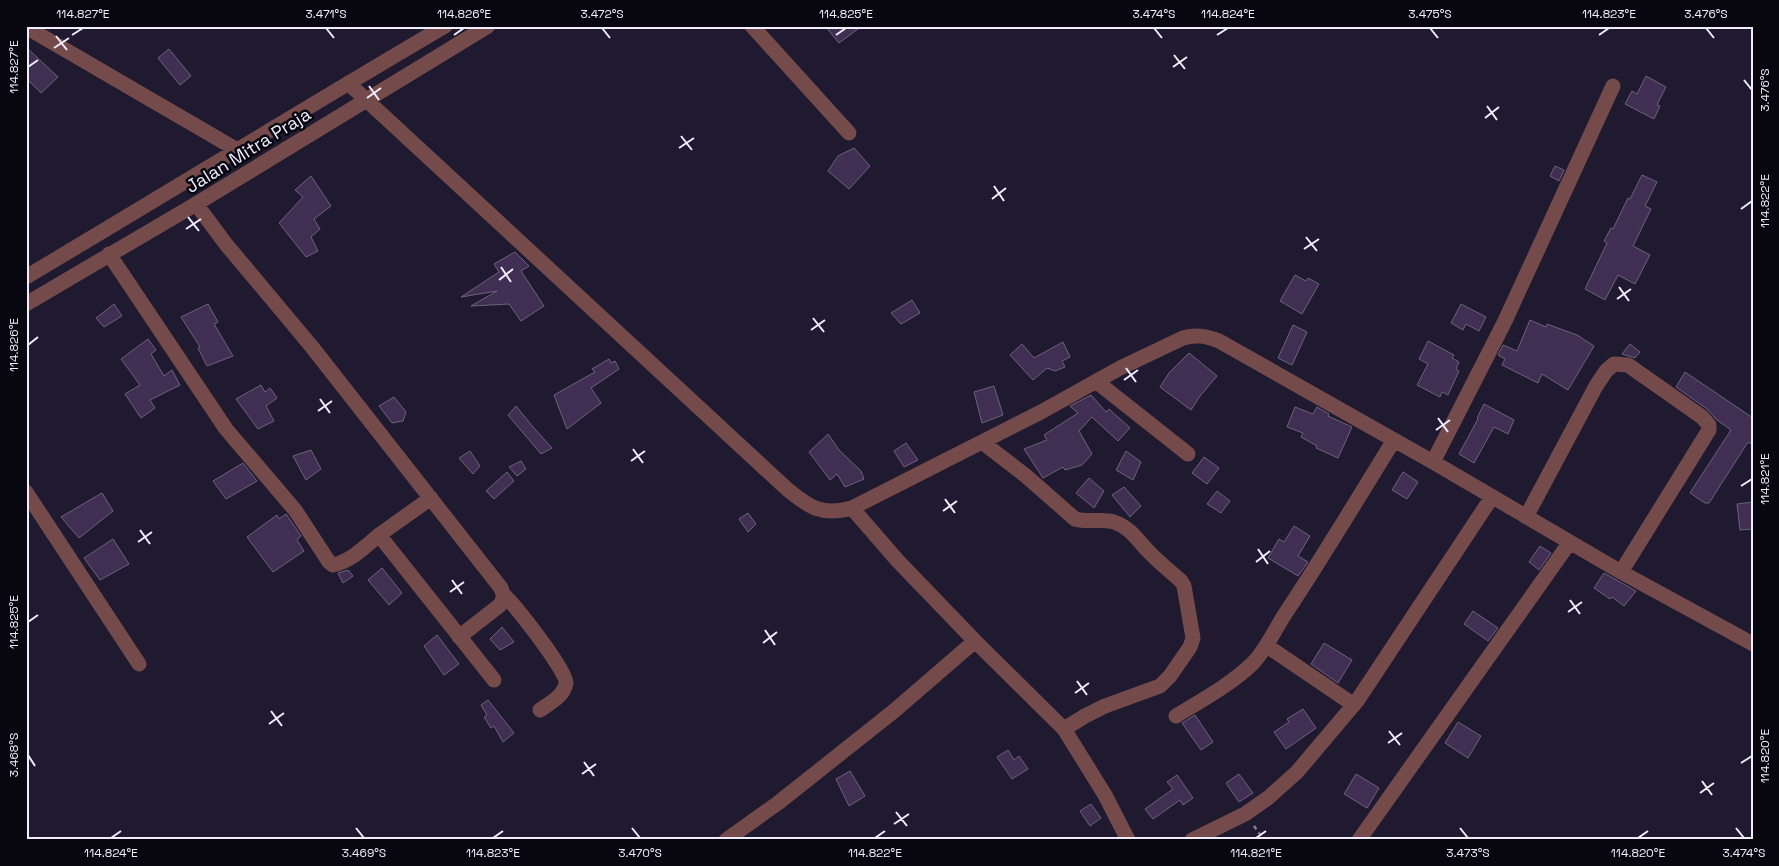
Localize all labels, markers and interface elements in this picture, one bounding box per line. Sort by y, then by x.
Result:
text: 114.827°E [56,6,110,22]
text: 3.471°S [306,6,347,22]
text: 114.826°E [437,6,491,22]
text: 3.472°S [580,6,624,22]
text: 114.825°E [819,6,873,22]
text: 3.474°S [1133,6,1175,22]
text: 114.824°E [1201,6,1255,22]
text: 3.475°S [1408,6,1452,22]
text: 114.823°E [1582,6,1636,22]
text: 3.476°S [1684,6,1728,22]
text: 114.827°E [6,40,22,94]
text: 3.476°S [1757,68,1773,112]
street label: Jalan Mitra Praja [181,102,315,198]
text: 114.822°E [1757,174,1773,228]
text: 114.826°E [6,318,22,372]
text: 114.821°E [1757,453,1773,505]
text: 114.825°E [6,595,22,649]
text: 114.820°E [1757,729,1773,783]
text: 3.468°S [6,733,22,777]
text: 114.824°E [84,845,138,861]
text: 3.469°S [342,845,386,861]
text: 114.823°E [466,845,520,861]
text: 3.470°S [618,845,662,861]
text: 114.822°E [848,845,902,861]
text: 114.821°E [1230,845,1282,861]
text: 3.473°S [1446,845,1490,861]
text: 114.820°E [1611,845,1665,861]
text: 3.474°S [1723,845,1765,861]

